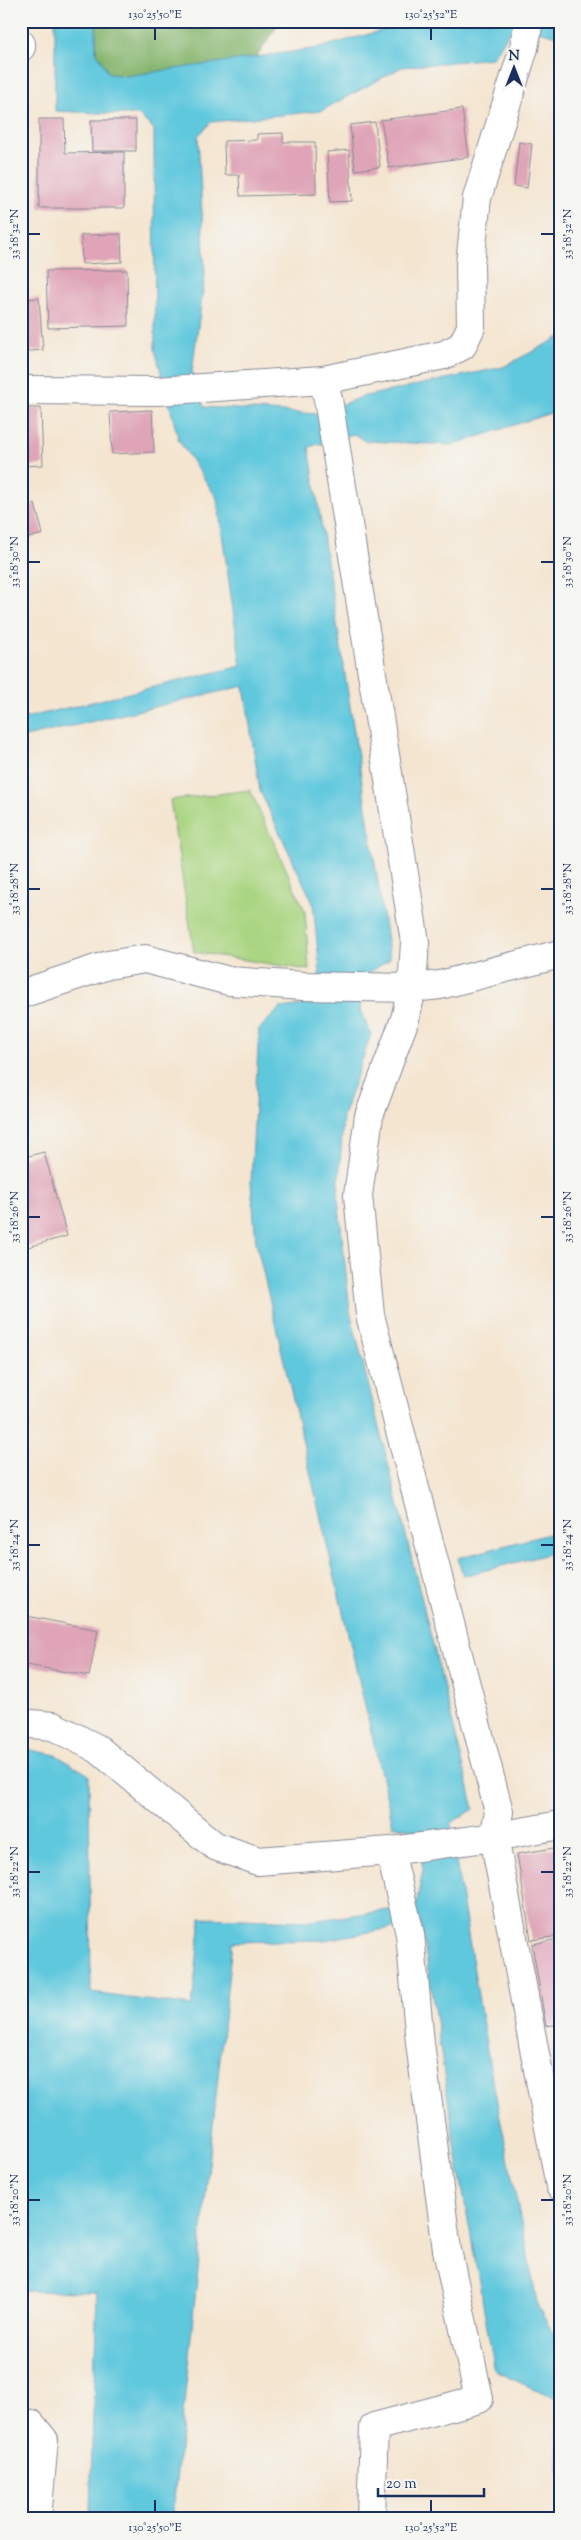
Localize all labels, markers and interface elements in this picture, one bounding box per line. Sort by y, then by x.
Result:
text: 130°25'50"E [128,6,182,24]
text: 130°25'52"E [405,6,458,24]
north arrow [488,42,538,92]
text: N [508,47,520,67]
text: 33°18'32"N [6,208,24,259]
text: 33°18'32"N [559,208,577,259]
text: 33°18'30"N [6,536,24,588]
text: 33°18'30"N [559,536,577,588]
text: 33°18'28"N [6,862,24,915]
text: 33°18'28"N [559,862,577,915]
text: 33°18'26"N [6,1191,24,1243]
text: 33°18'26"N [559,1191,577,1243]
text: 33°18'24"N [6,1519,24,1571]
text: 33°18'24"N [559,1519,577,1571]
text: 33°18'22"N [6,1846,24,1898]
text: 33°18'22"N [559,1846,577,1898]
text: 33°18'20"N [6,2173,24,2226]
text: 33°18'20"N [559,2173,577,2226]
scale bar [378,2465,485,2497]
text: 20 m [386,2474,417,2495]
text: 130°25'50"E [128,2519,182,2537]
text: 130°25'52"E [405,2519,458,2537]

